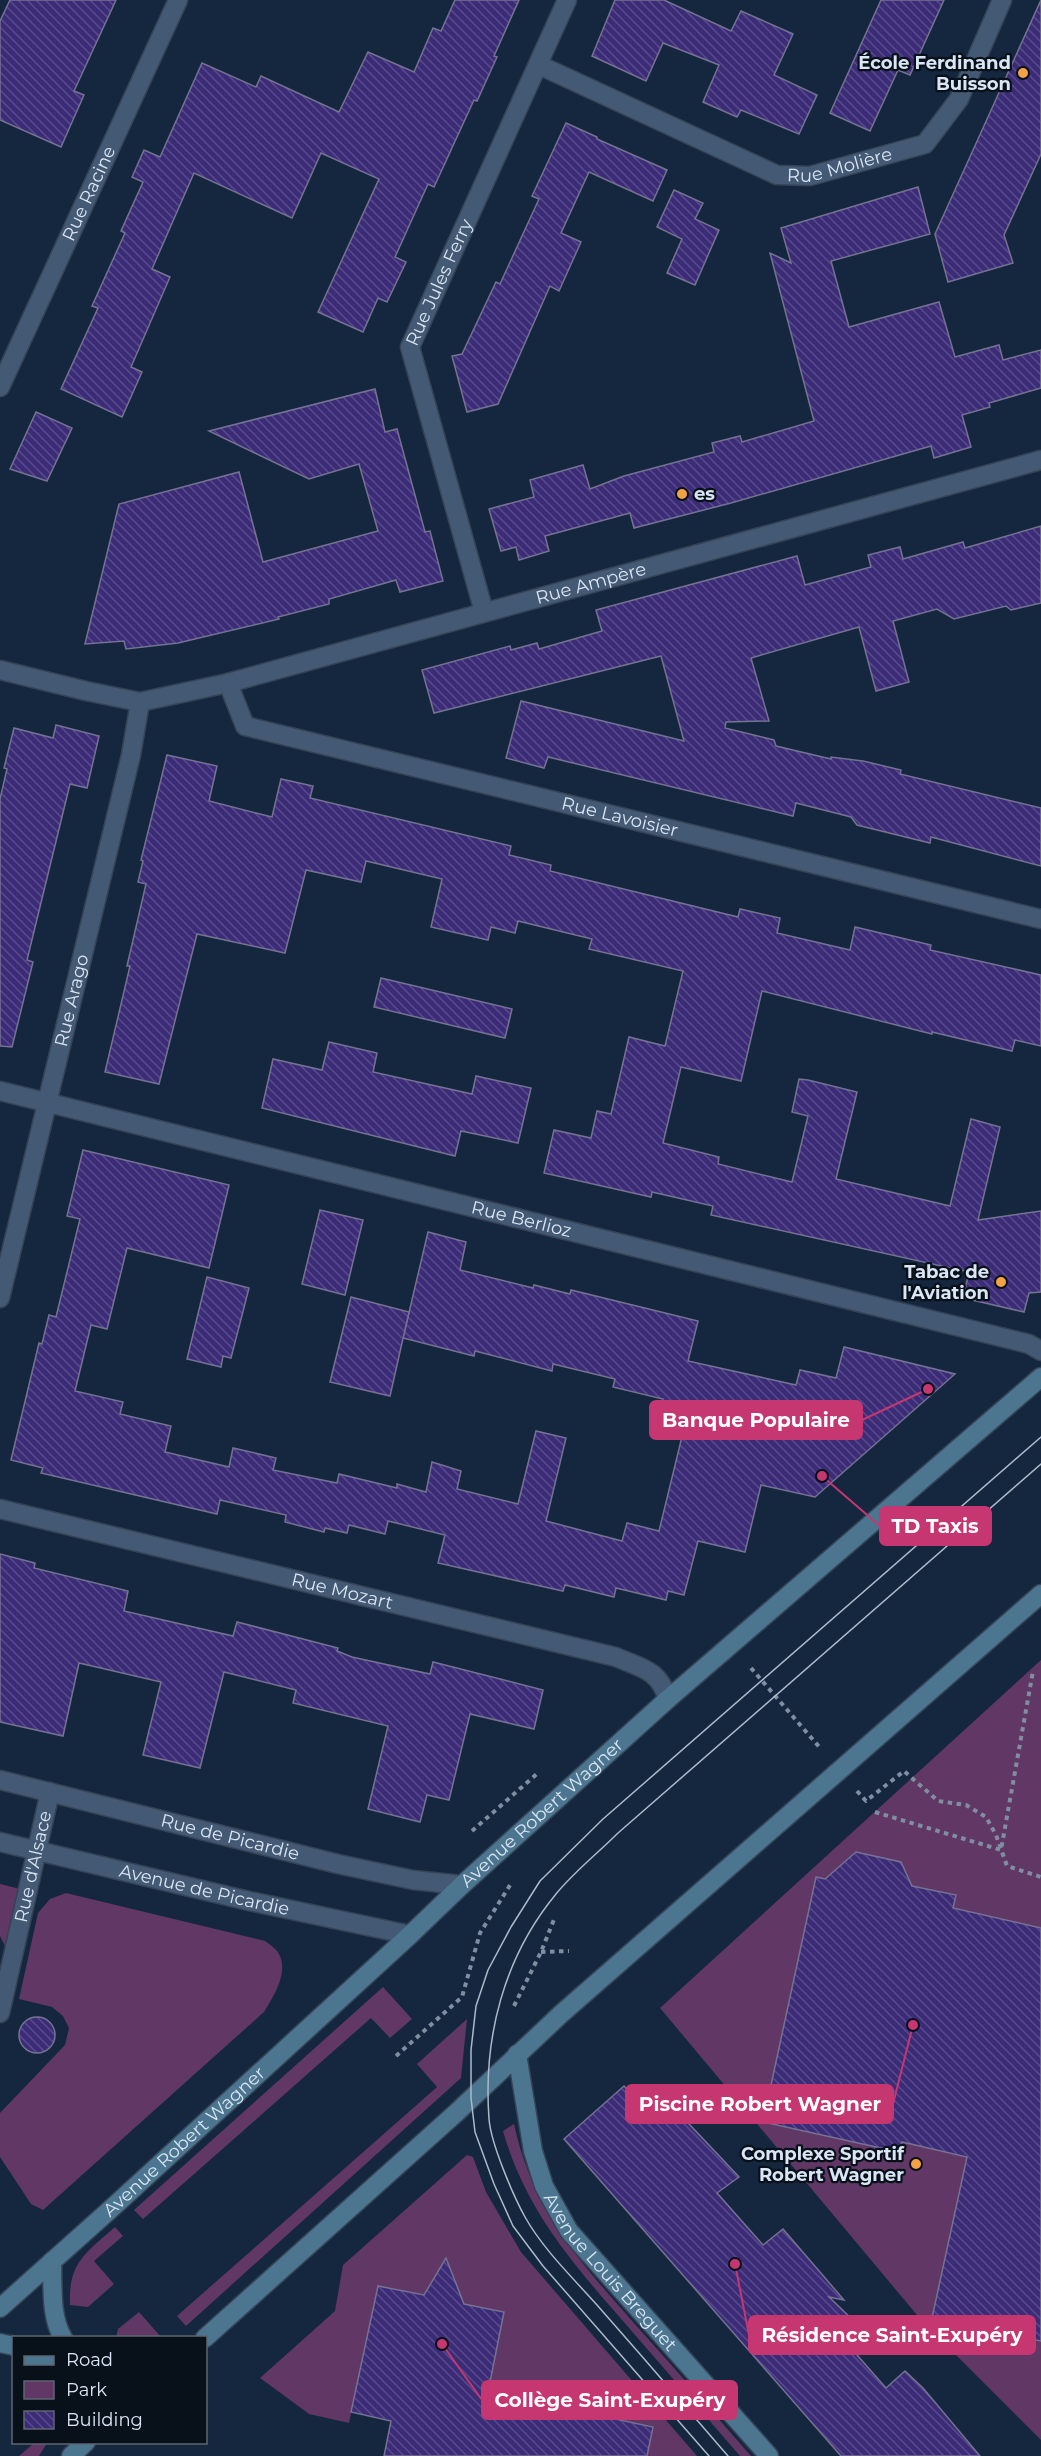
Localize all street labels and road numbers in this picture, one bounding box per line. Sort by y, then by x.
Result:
street label: Rue Racine [58,142,120,244]
street label: Rue Molière [787,143,895,187]
street label: Rue Jules Ferry [401,215,478,349]
street label: Rue Ampère [533,558,649,609]
street label: Rue Lavoisier [559,792,680,842]
street label: Rue Arago [50,952,94,1049]
street label: Rue Berlioz [469,1196,574,1242]
street label: Rue Mozart [289,1568,395,1614]
street label: Avenue Robert Wagner [456,1734,628,1892]
street label: Rue d'Alsace [10,1809,56,1925]
street label: Rue de Picardie [158,1809,302,1865]
street label: Avenue de Picardie [117,1860,292,1920]
street label: Avenue Robert Wagner [99,2062,270,2222]
street label: Avenue Louis Breguet [539,2189,682,2356]

